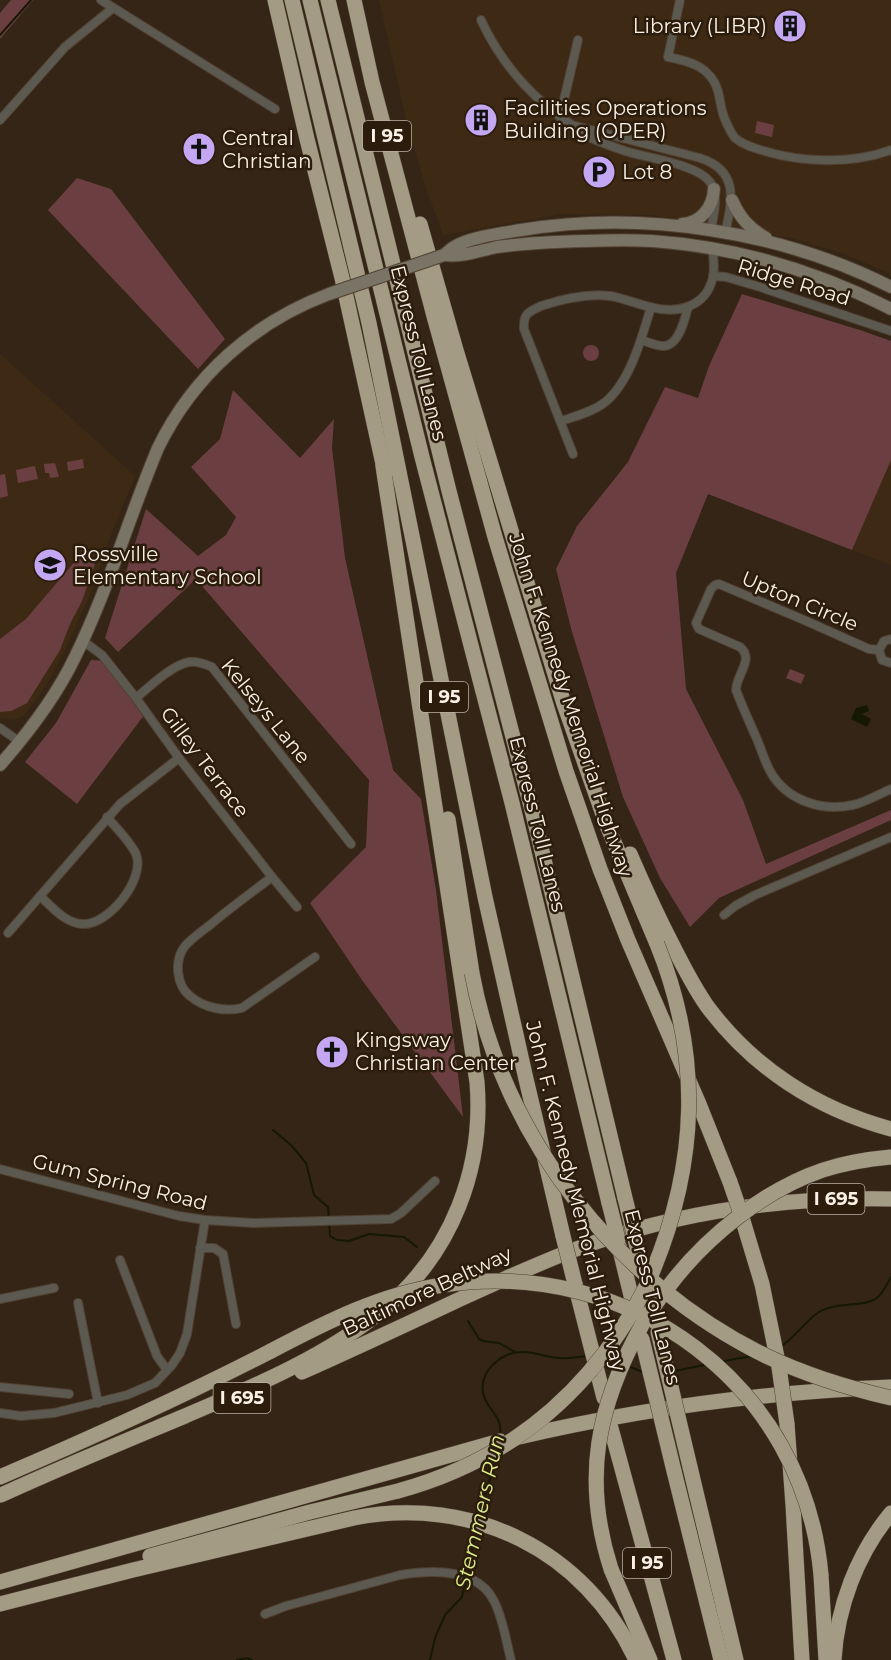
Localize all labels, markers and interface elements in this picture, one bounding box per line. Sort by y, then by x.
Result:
building icon: Library (LIBR) [772,8,808,44]
place label: Library (LIBR) [633,14,767,38]
place label: Facilities Operations Building (OPER) [504,96,707,143]
building icon: Facilities Operations Building (OPER) [463,102,499,138]
road number: I 95 [363,121,411,151]
place label: Central Christian [222,126,312,173]
church icon: Central Christian [181,131,217,167]
parking icon: Lot 8 [581,154,617,190]
place label: Lot 8 [622,160,672,184]
street label: Ridge Road [735,253,853,311]
street label: Express Toll Lanes [386,263,452,443]
street label: John F. Kennedy Memorial Highway [504,529,638,880]
place label: Rossville Elementary School [73,542,262,589]
school or university icon: Rossville Elementary School [32,547,68,583]
street label: Upton Circle [738,566,862,636]
street label: Kelseys Lane [216,654,316,768]
road number: I 95 [420,682,468,712]
street label: Gilley Terrace [156,702,254,822]
street label: Express Toll Lanes [505,734,571,914]
street label: John F. Kennedy Memorial Highway [521,1017,631,1374]
place label: Kingsway Christian Center [355,1028,517,1075]
church icon: Kingsway Christian Center [314,1034,350,1070]
street label: Gum Spring Road [30,1149,210,1215]
road number: I 695 [808,1184,864,1214]
street label: Express Toll Lanes [620,1207,686,1387]
street label: Baltimore Beltway [338,1241,516,1341]
road number: I 695 [214,1383,270,1413]
water label: Stemmers Run [449,1432,510,1592]
road number: I 95 [623,1548,671,1578]

